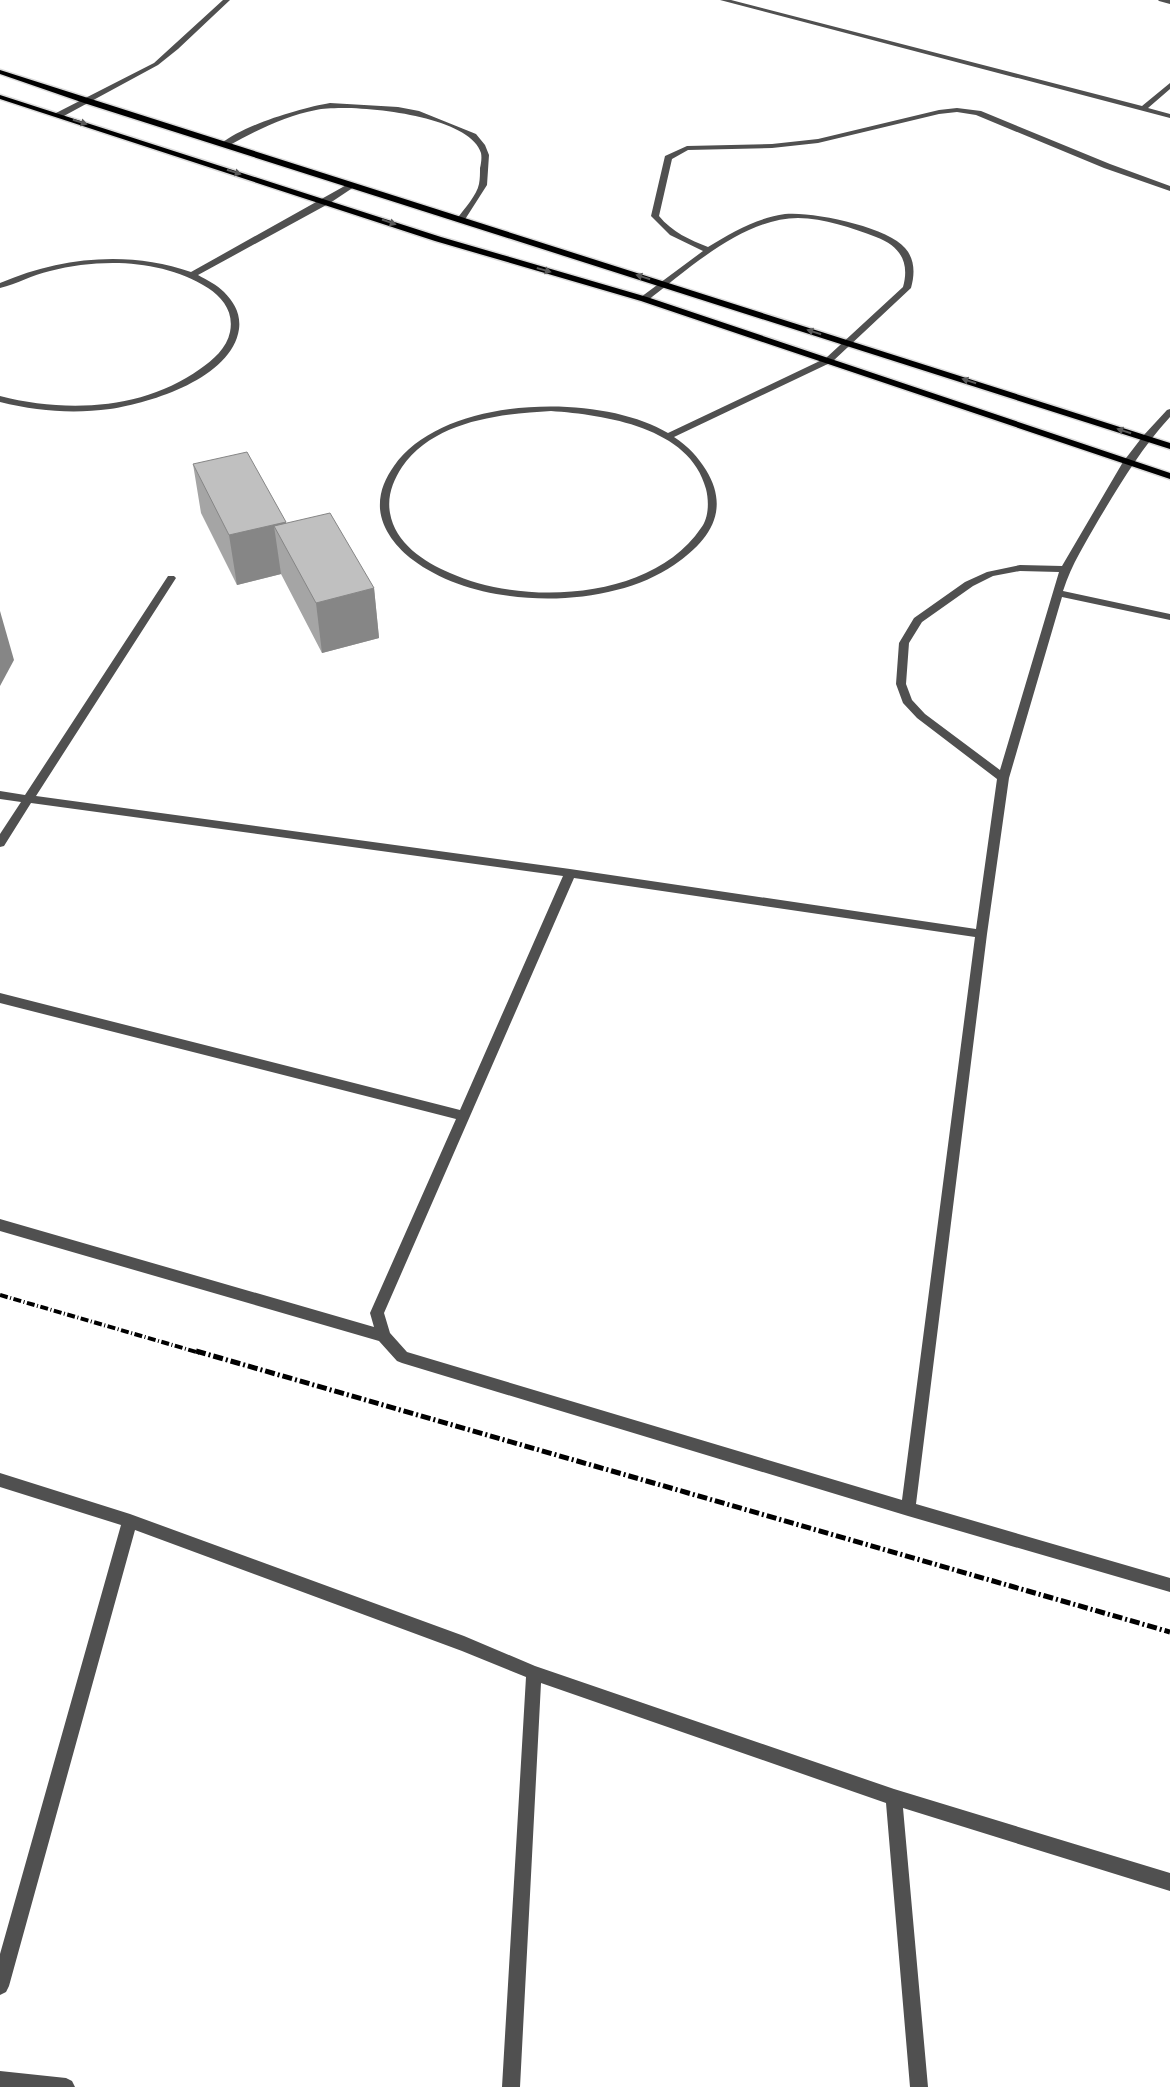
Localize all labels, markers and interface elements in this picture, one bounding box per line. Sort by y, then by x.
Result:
one-way arrow [73,118,88,126]
one-way arrow [227,169,242,176]
one-way arrow [382,218,397,226]
one-way arrow [537,266,552,274]
one-way arrow [635,273,650,281]
one-way arrow [806,328,821,336]
one-way arrow [961,377,976,385]
one-way arrow [1116,427,1131,434]

